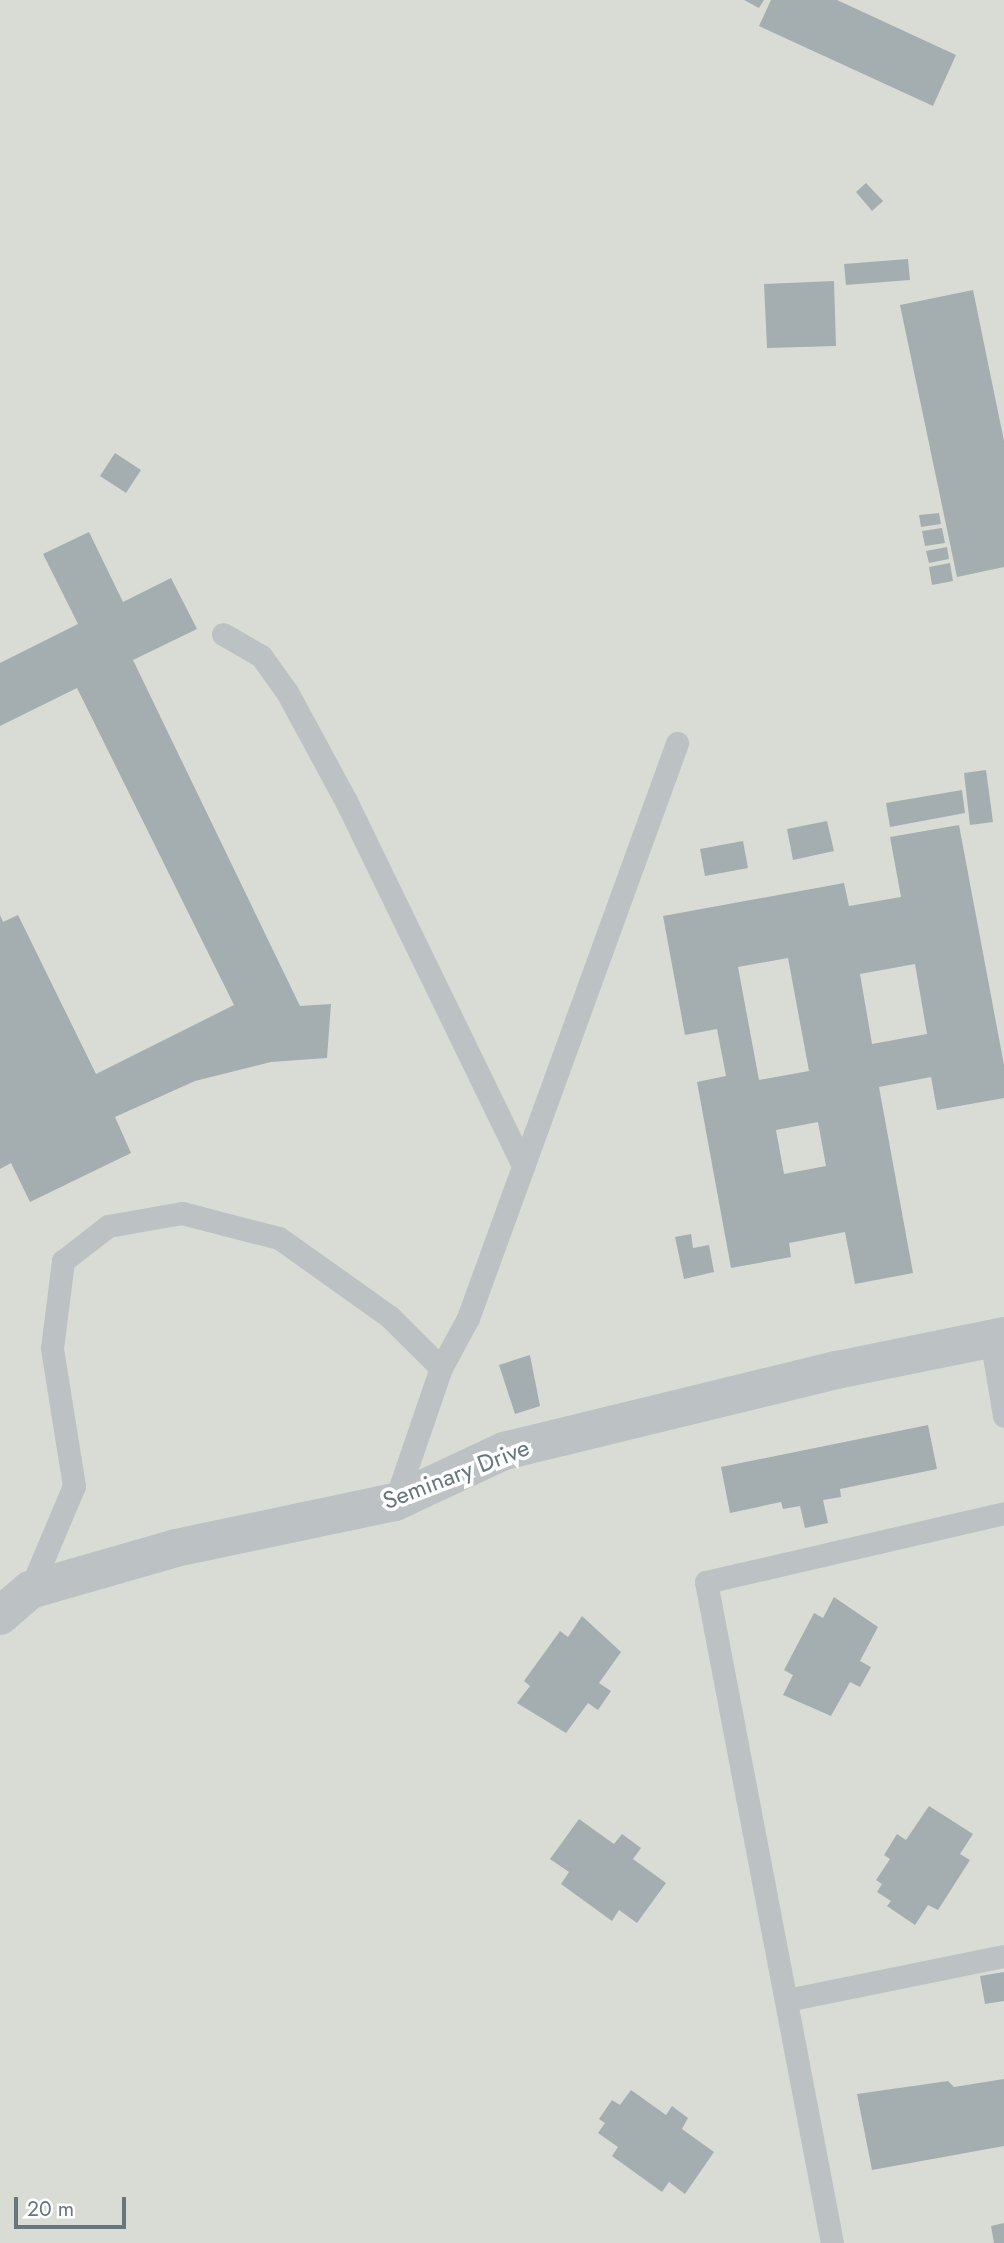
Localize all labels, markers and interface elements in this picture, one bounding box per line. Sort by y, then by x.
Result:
street label: Seminary Drive [379,1433,533,1515]
scale bar [18,2184,130,2228]
text: 20 m [27,2194,74,2224]

